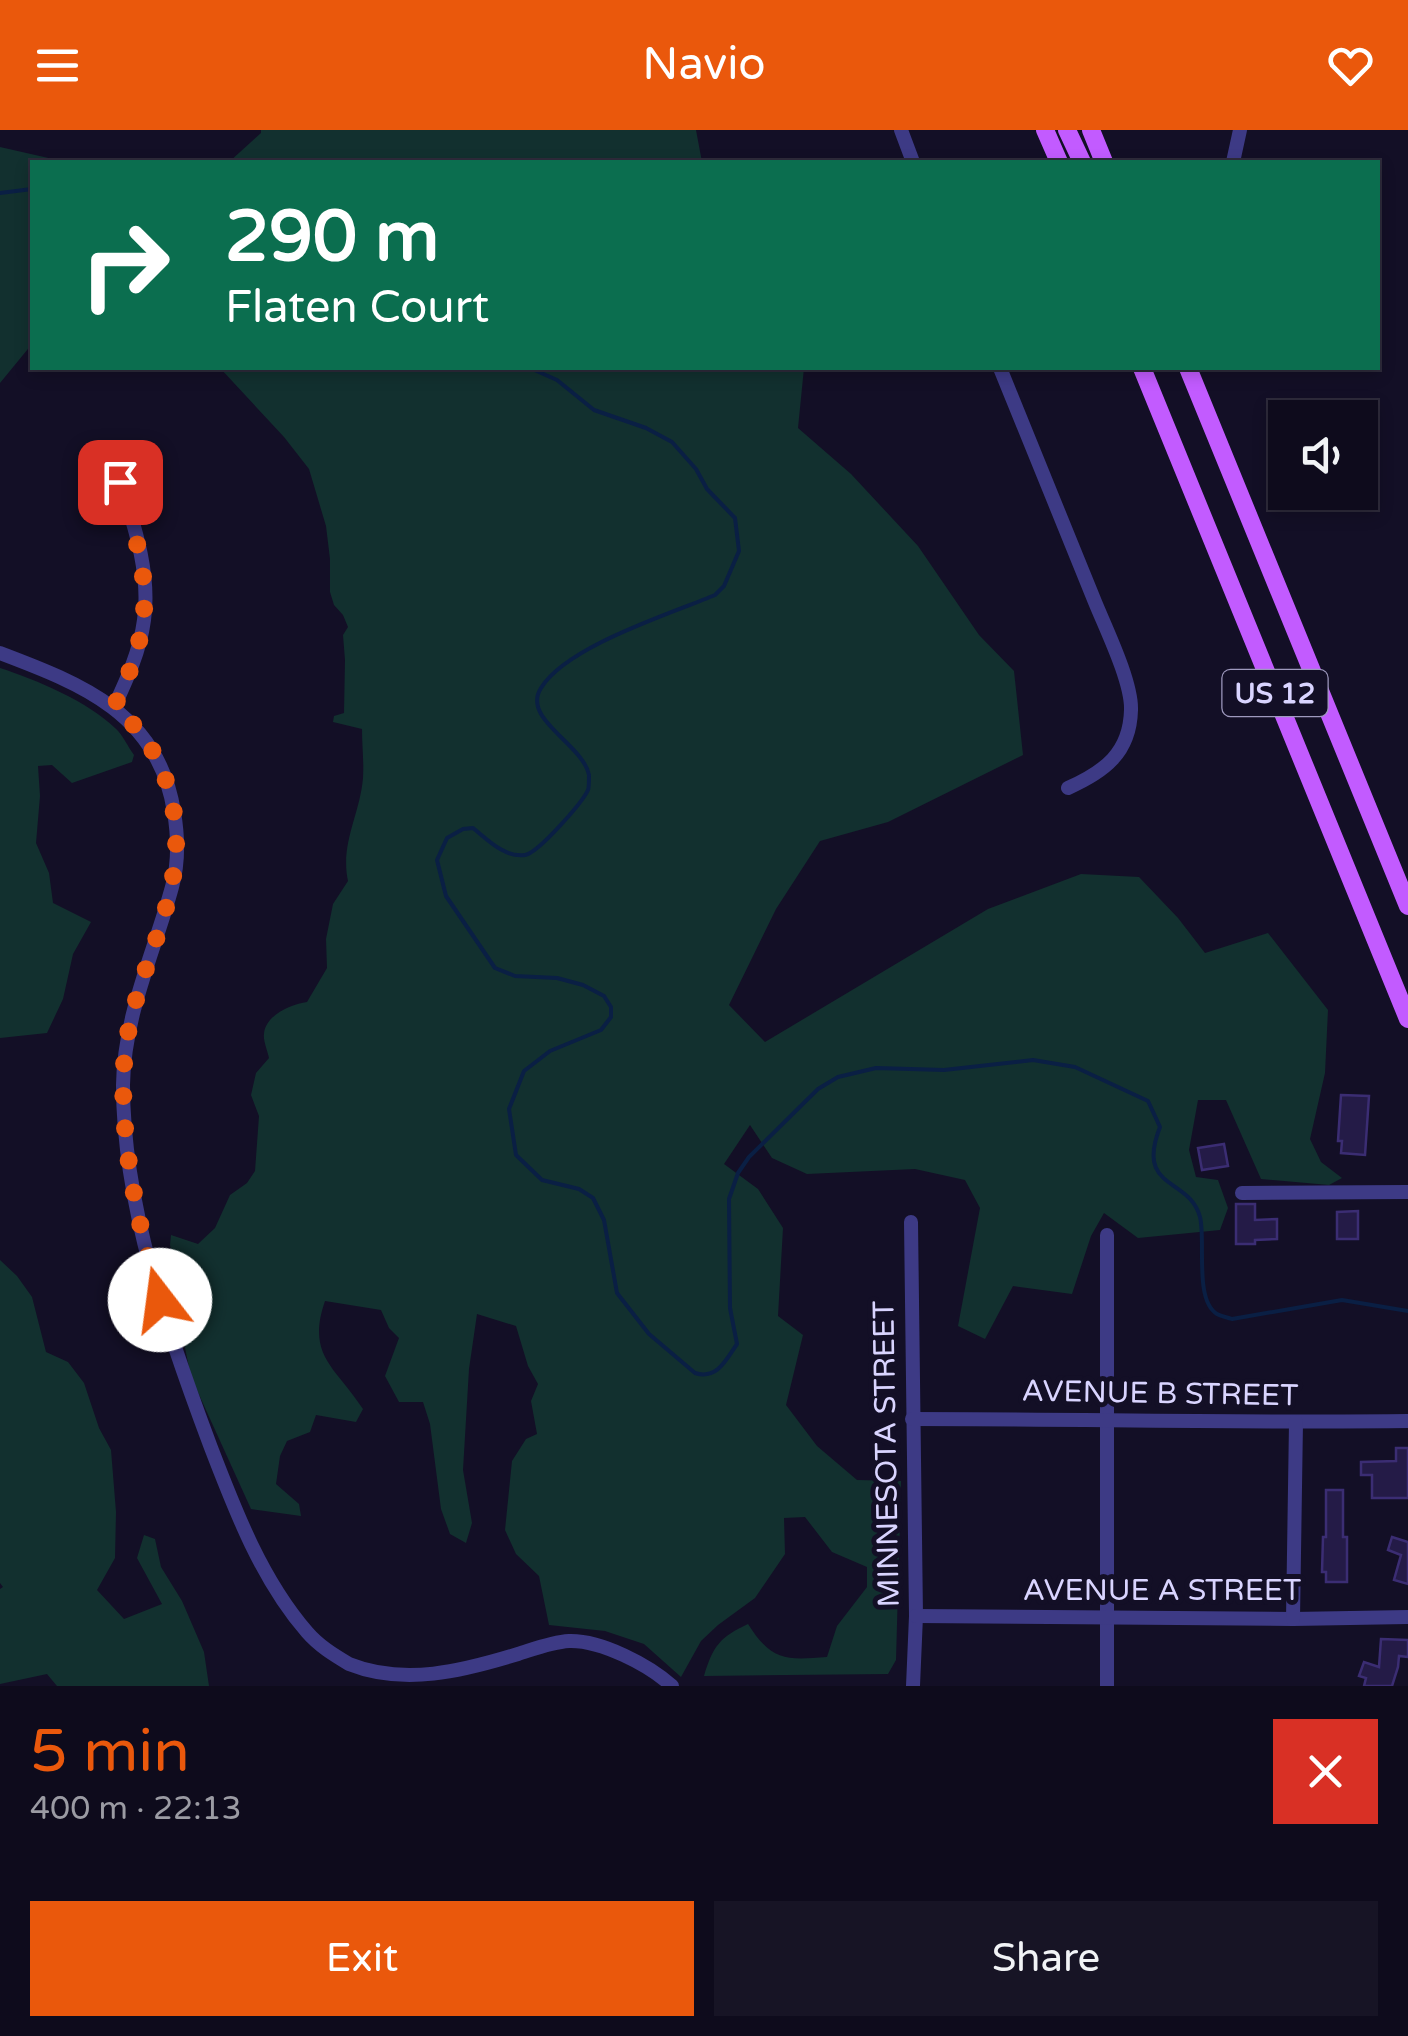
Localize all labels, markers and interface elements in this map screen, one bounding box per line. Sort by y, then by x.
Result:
icon: menu [30,38,85,93]
text: Navio [642,38,766,92]
icon: heart [1323,38,1378,93]
text: 290 m [225,196,439,280]
icon: right [60,200,190,330]
text: Flaten Court [225,281,489,335]
map controls [1268,400,1378,510]
button: sound [1268,400,1378,510]
pin [78,440,163,525]
icon: arrive [93,455,148,510]
road number: US 12 [1222,670,1328,716]
position arrow [108,1248,212,1352]
street label: MINNESOTA STREET [865,1300,908,1608]
street label: AVENUE B STREET [1021,1373,1299,1414]
street label: AVENUE A STREET [1023,1572,1301,1609]
text: 5 min [30,1716,190,1788]
button: close [1273,1719,1378,1824]
text: 400 m · 22:13 [30,1790,242,1828]
button: Exit [30,1901,694,2016]
button: Share [714,1901,1378,2016]

